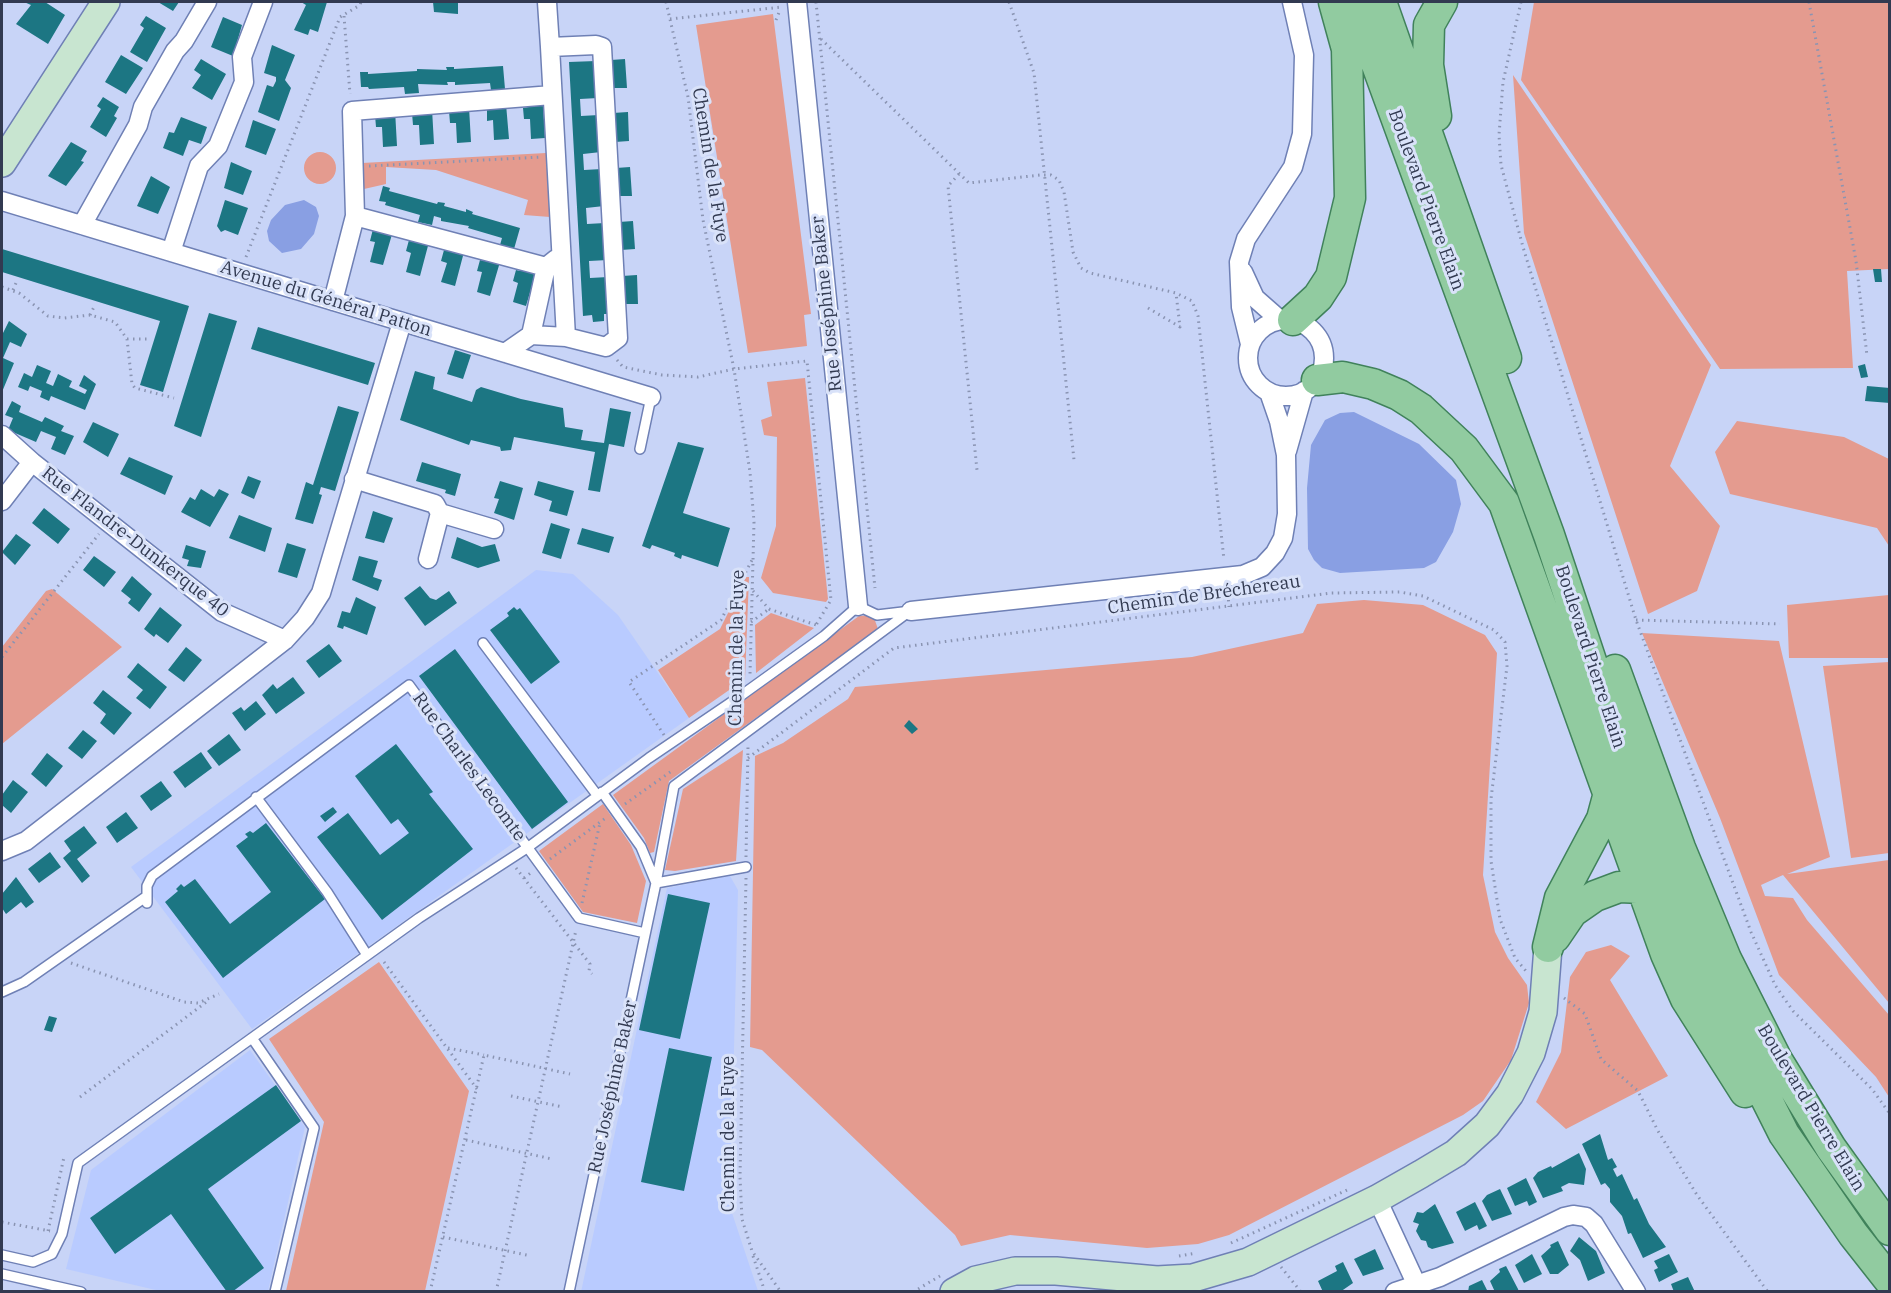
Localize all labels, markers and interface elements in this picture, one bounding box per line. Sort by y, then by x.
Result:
street label: Chemin de la Fuye [687,86,733,244]
street label: Boulevard Pierre Elain [1383,107,1469,293]
street label: Rue Joséphine Baker [807,215,847,393]
street label: Avenue du Général Patton [218,257,434,341]
street label: Rue Flandre-Dunkerque 40 [37,462,233,622]
street label: Boulevard Pierre Elain [1550,563,1630,751]
street label: Chemin de la Fuye [725,570,749,726]
street label: Chemin de Bréchereau [1106,571,1302,619]
street label: Rue Charles Lecomte [408,688,530,846]
street label: Rue Joséphine Baker [584,998,642,1176]
street label: Boulevard Pierre Elain [1753,1021,1869,1195]
street label: Chemin de la Fuye [718,1056,740,1212]

